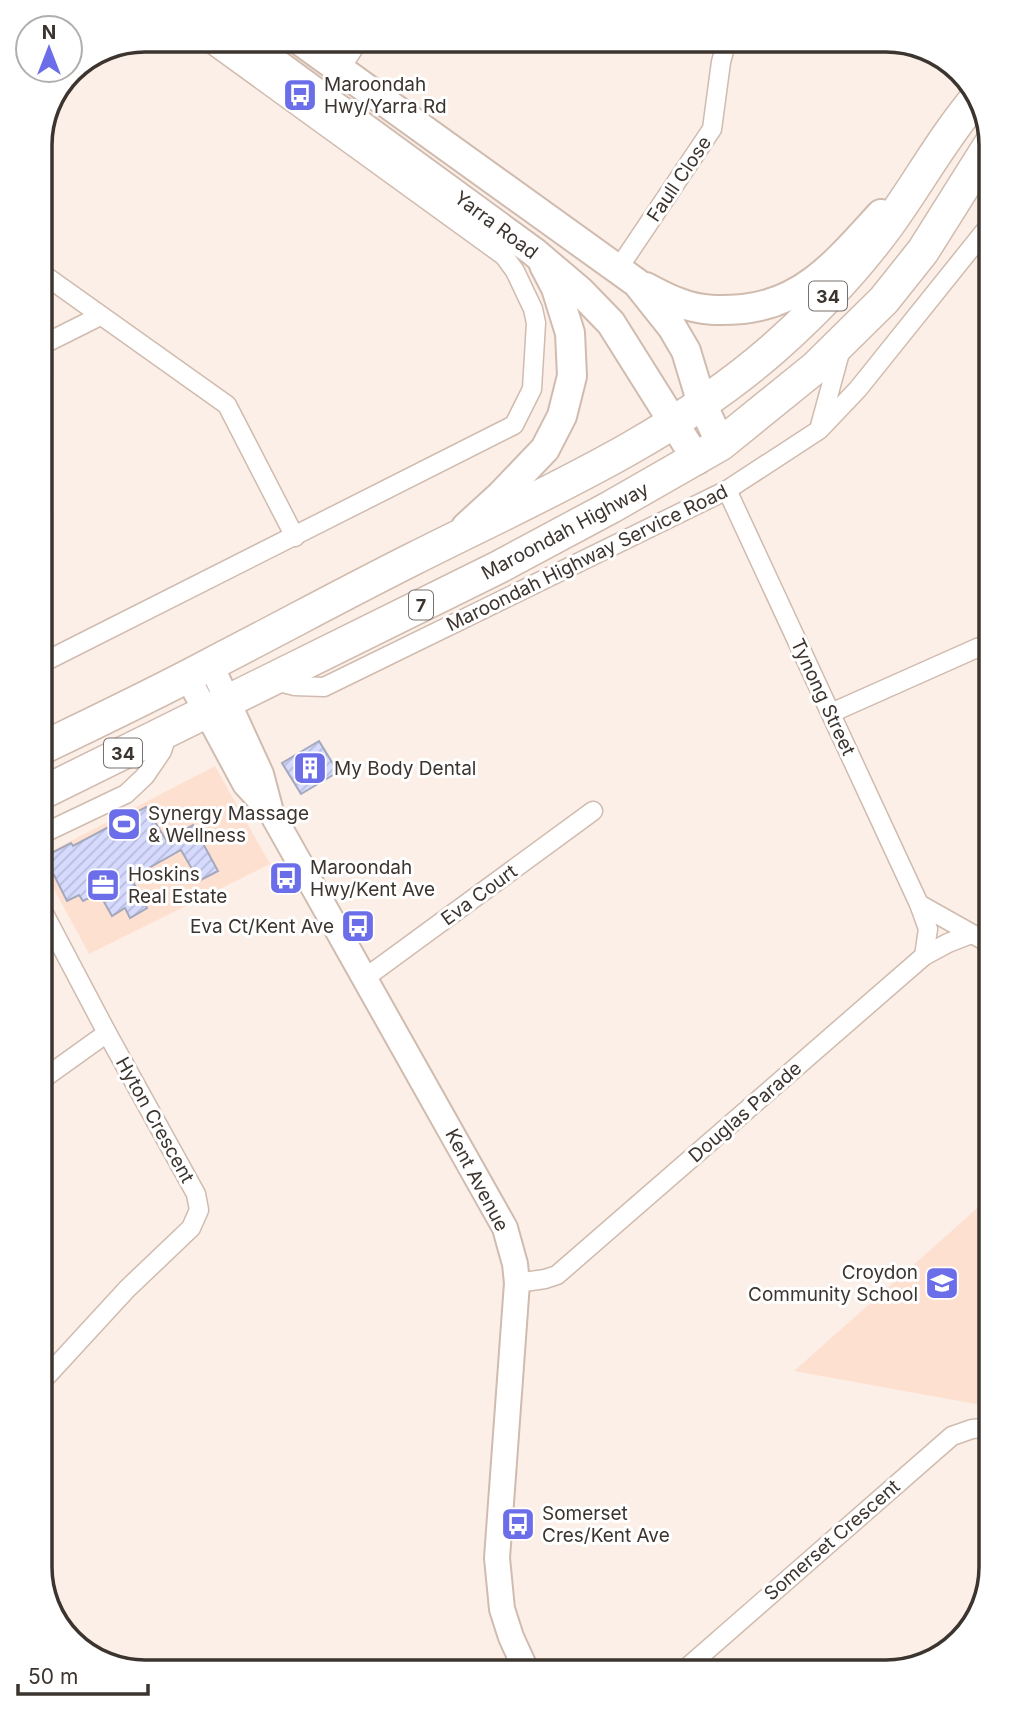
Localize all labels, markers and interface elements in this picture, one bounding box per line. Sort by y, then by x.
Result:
north arrow [14,14,84,84]
text: N [42,21,56,44]
place label: Maroondah Hwy/Yarra Rd [324,73,447,118]
bus stop icon: Maroondah Hwy/Yarra Rd [281,76,319,114]
street label: Faull Close [642,132,716,226]
street label: Yarra Road [450,186,542,264]
road number: 34 [809,282,847,310]
street label: Maroondah Highway [478,477,653,585]
street label: Maroondah Highway Service Road [443,480,731,636]
road number: 7 [409,590,433,620]
street label: Tynong Street [786,635,860,759]
road number: 34 [104,738,142,768]
building icon: My Body Dental [291,749,329,787]
place label: My Body Dental [334,757,476,780]
place label: Synergy Massage & Wellness [148,802,309,847]
sports icon: Synergy Massage & Wellness [105,805,143,843]
place label: Maroondah Hwy/Kent Ave [310,856,435,901]
bus stop icon: Maroondah Hwy/Kent Ave [267,859,305,897]
street label: Eva Court [437,860,521,930]
place label: Hoskins Real Estate [128,863,227,908]
office icon: Hoskins Real Estate [84,866,122,904]
bus stop icon: Eva Ct/Kent Ave [339,907,377,945]
place label: Eva Ct/Kent Ave [190,915,334,938]
street label: Hyton Crescent [111,1053,199,1187]
street label: Douglas Parade [684,1057,806,1167]
street label: Kent Avenue [440,1125,514,1235]
place label: Croydon Community School [748,1261,918,1306]
school or university icon: Croydon Community School [923,1264,961,1302]
street label: Somerset Crescent [759,1475,905,1605]
place label: Somerset Cres/Kent Ave [542,1502,670,1547]
bus stop icon: Somerset Cres/Kent Ave [499,1505,537,1543]
scale bar [18,1652,147,1696]
text: 50 m [28,1664,78,1689]

